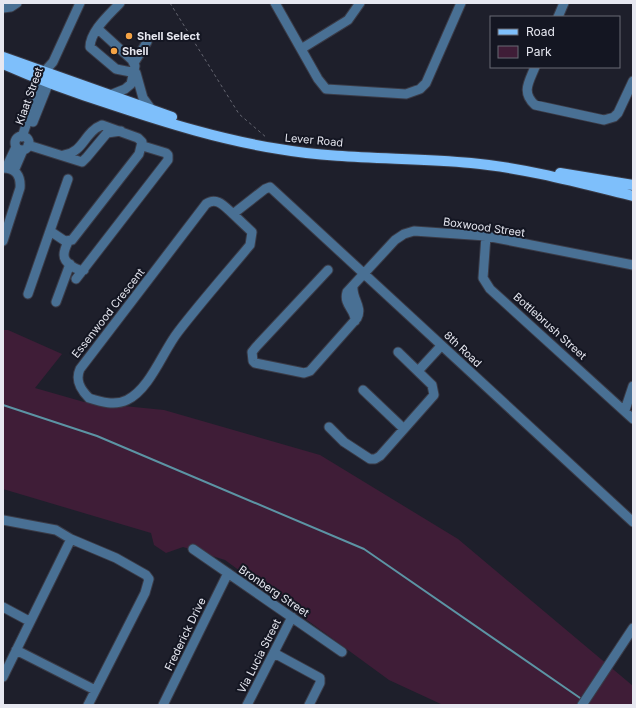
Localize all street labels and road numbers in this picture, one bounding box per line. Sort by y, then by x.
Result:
street label: Kiaat Street [12,65,46,127]
street label: Lever Road [284,130,344,150]
street label: Boxwood Street [442,214,526,240]
street label: Essenwood Crescent [69,265,148,361]
street label: Bottlebrush Street [511,289,590,363]
street label: 8th Road [441,328,485,370]
street label: Bronberg Street [236,562,312,620]
street label: Frederick Drive [161,595,209,673]
street label: Via Lucia Street [234,616,284,695]

